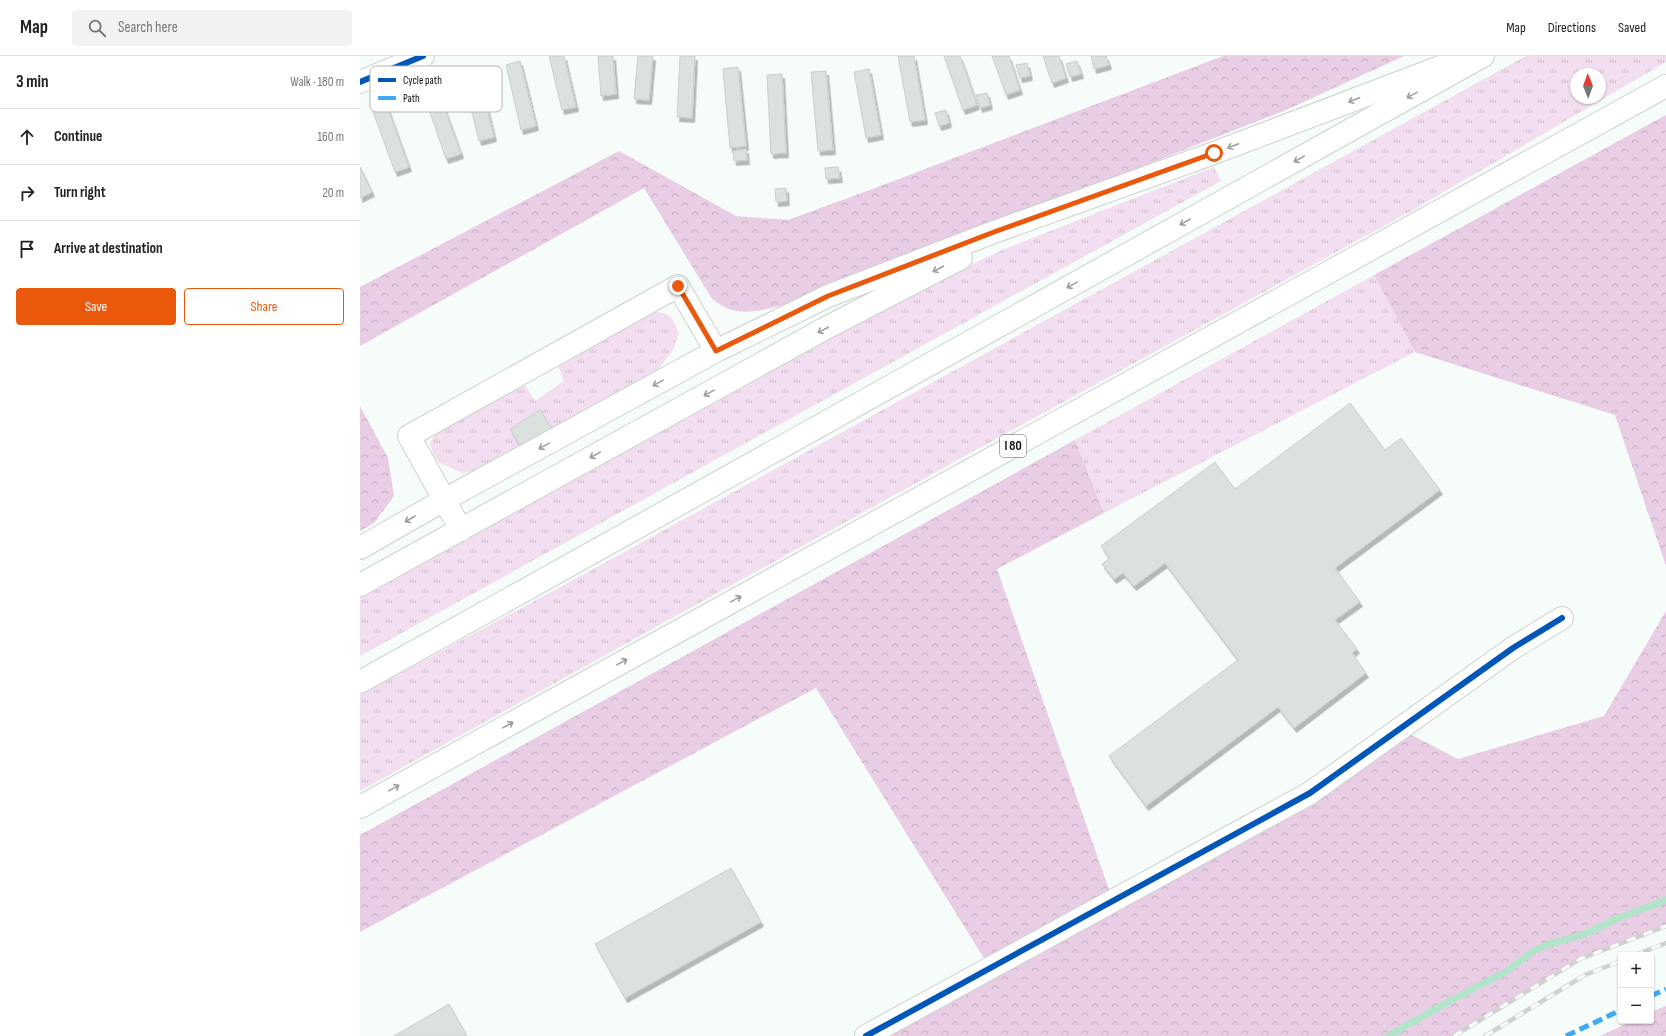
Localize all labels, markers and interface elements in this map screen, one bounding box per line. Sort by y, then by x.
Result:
search box [72,10,352,46]
text: Map [20,16,48,39]
icon: search [86,17,108,39]
text: Search here [118,18,178,37]
text: Map [1506,19,1526,36]
text: Directions [1548,19,1596,36]
text: Saved [1618,19,1646,36]
legend [370,66,502,112]
north arrow [1570,68,1606,104]
text: 3 min [16,72,49,92]
text: Walk · 180 m [290,74,344,90]
text: Cycle path [403,74,442,87]
text: Path [403,92,420,105]
one-way arrow [1406,92,1418,100]
one-way arrow [1349,96,1361,104]
icon: ahead [16,126,38,148]
text: Continue [54,127,103,146]
text: 160 m [318,129,344,145]
one-way arrow [1227,142,1239,150]
route start [1205,144,1223,162]
one-way arrow [1293,155,1305,163]
icon: right [16,182,38,204]
text: Turn right [54,183,106,202]
text: 20 m [322,185,344,201]
one-way arrow [1179,219,1191,226]
icon: arrive [16,238,38,260]
text: Arrive at destination [54,239,163,258]
one-way arrow [932,266,944,274]
route end [669,277,687,295]
one-way arrow [1066,282,1078,290]
button: Save [16,288,176,325]
button: Share [184,288,344,325]
one-way arrow [817,327,829,334]
one-way arrow [652,380,664,388]
one-way arrow [703,389,715,397]
road number: I 80 [1000,435,1026,457]
one-way arrow [538,442,550,450]
one-way arrow [589,452,601,460]
one-way arrow [405,516,417,524]
one-way arrow [730,595,742,603]
one-way arrow [616,658,628,666]
one-way arrow [502,721,514,728]
one-way arrow [388,783,400,791]
map controls [1618,952,1654,1024]
button: + [1618,952,1654,988]
button: − [1618,988,1654,1024]

